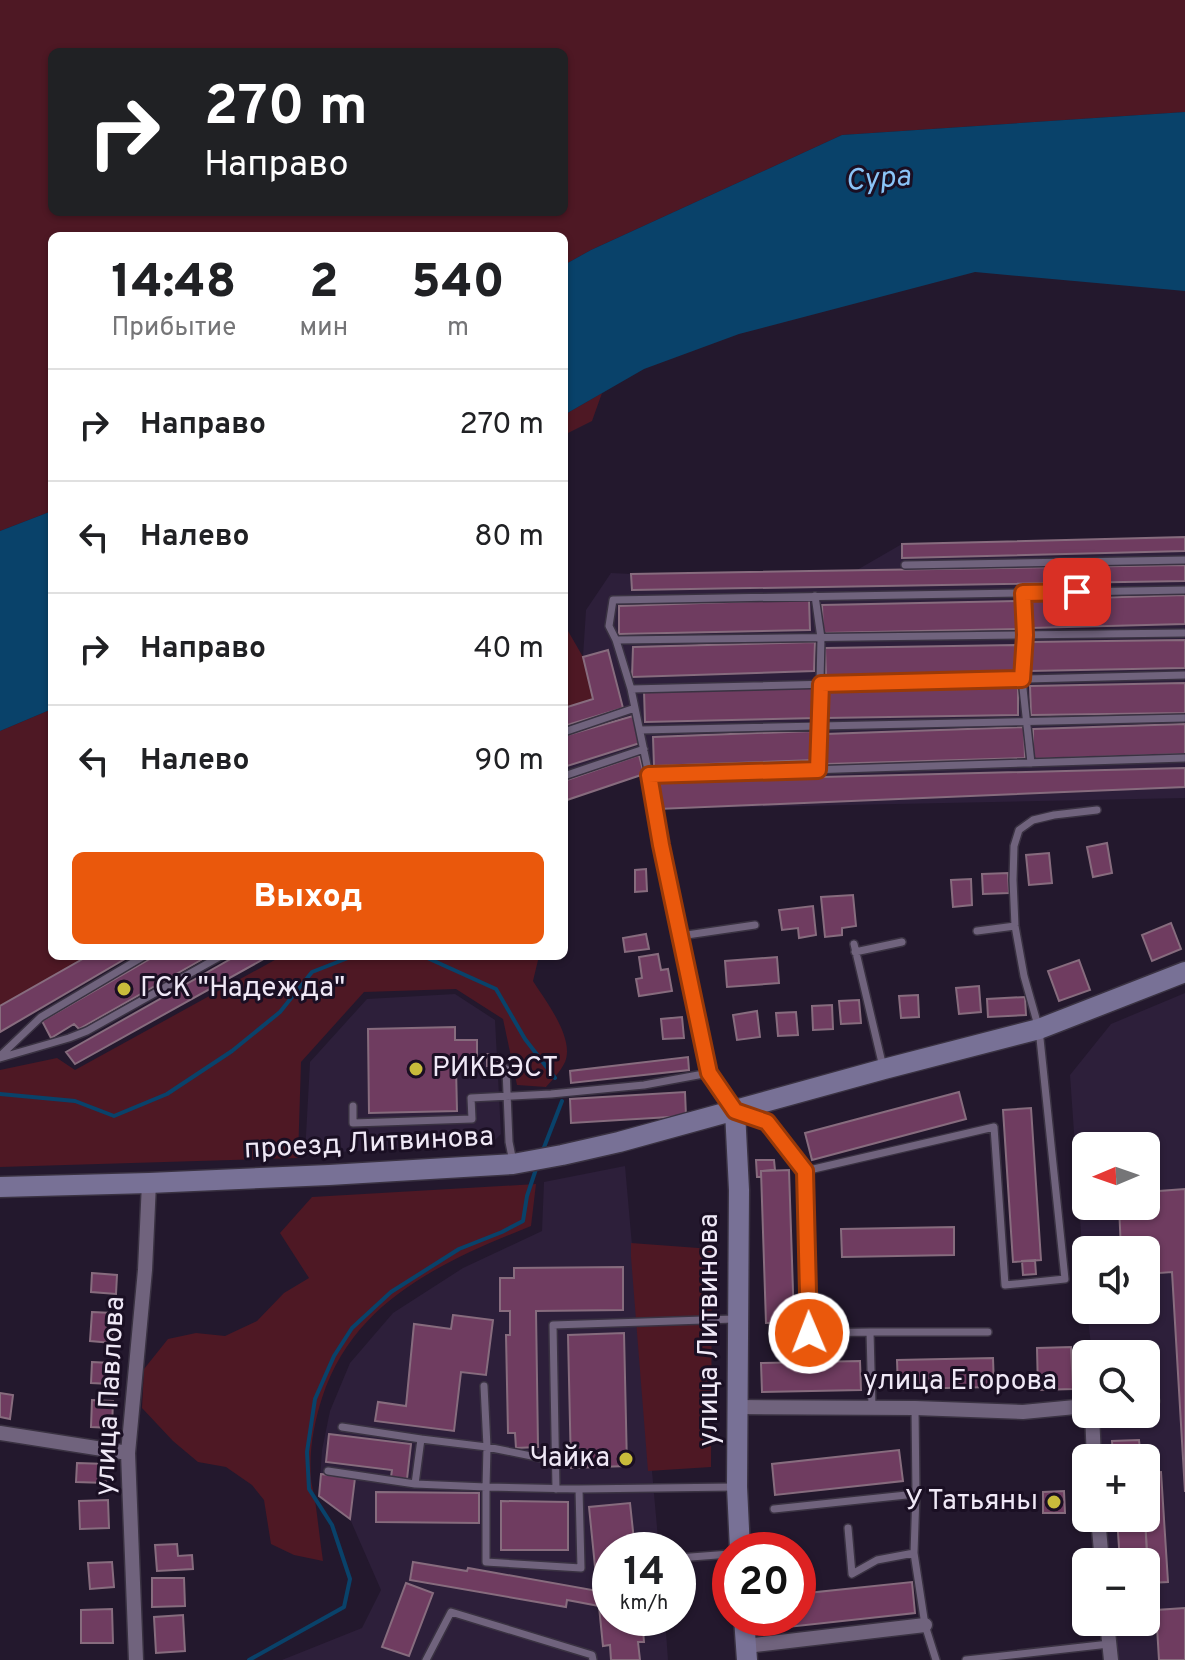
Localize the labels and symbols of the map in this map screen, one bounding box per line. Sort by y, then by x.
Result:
water label: Сура [844,159,913,201]
pin [1043,558,1111,626]
place label: ГСК "Надежда" [140,971,345,1007]
marker: ГСК "Надежда" [115,980,133,998]
place label: РИКВЭСТ [432,1051,558,1087]
marker: РИКВЭСТ [407,1060,425,1078]
street label: проезд Литвинова [243,1119,495,1169]
north arrow [1072,1132,1160,1220]
street label: улица Литвинова [692,1213,728,1447]
position arrow [767,1291,851,1375]
street label: улица Павлова [88,1295,134,1497]
street label: улица Егорова [863,1364,1057,1400]
place label: Чайка [530,1441,610,1477]
marker: Чайка [617,1450,635,1468]
place label: У Татьяны [905,1484,1038,1520]
marker: У Татьяны [1045,1493,1063,1511]
speed limit sign: 20 [712,1532,816,1636]

